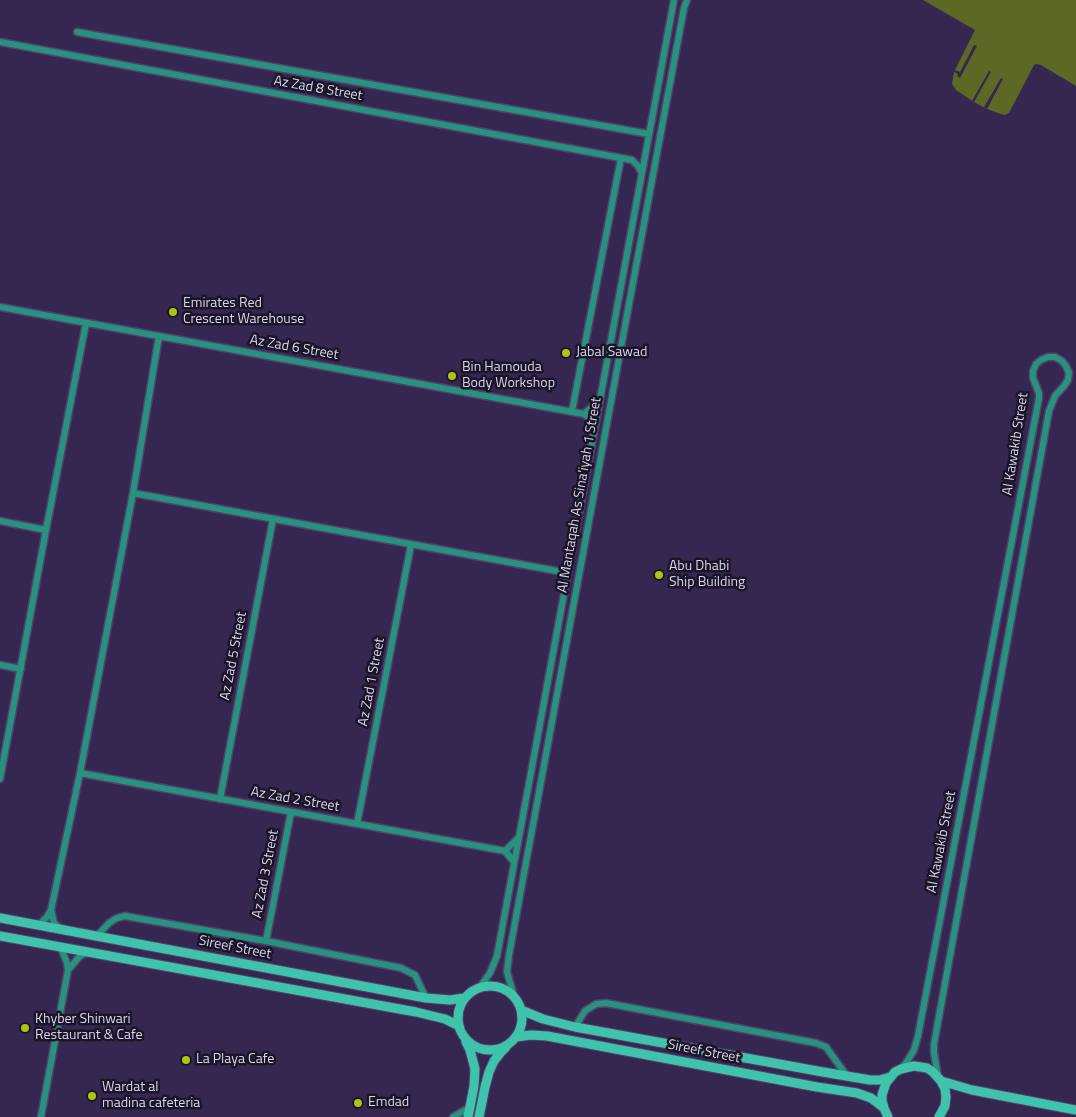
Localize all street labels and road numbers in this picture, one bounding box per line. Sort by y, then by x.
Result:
street label: Az Zad 8 Street [272,73,364,105]
street label: Az Zad 6 Street [248,332,340,364]
street label: Al Kawakib Street [1000,392,1032,496]
street label: Al Mantaqah As Sina'iyah 1 Street [555,396,605,594]
street label: Az Zad 5 Street [217,610,251,702]
street label: Az Zad 1 Street [355,636,389,728]
street label: Az Zad 2 Street [249,784,341,816]
street label: Al Kawakib Street [924,790,960,894]
street label: Az Zad 3 Street [249,828,283,920]
street label: Sireef Street [197,933,273,963]
street label: Sireef Street [666,1037,742,1067]

